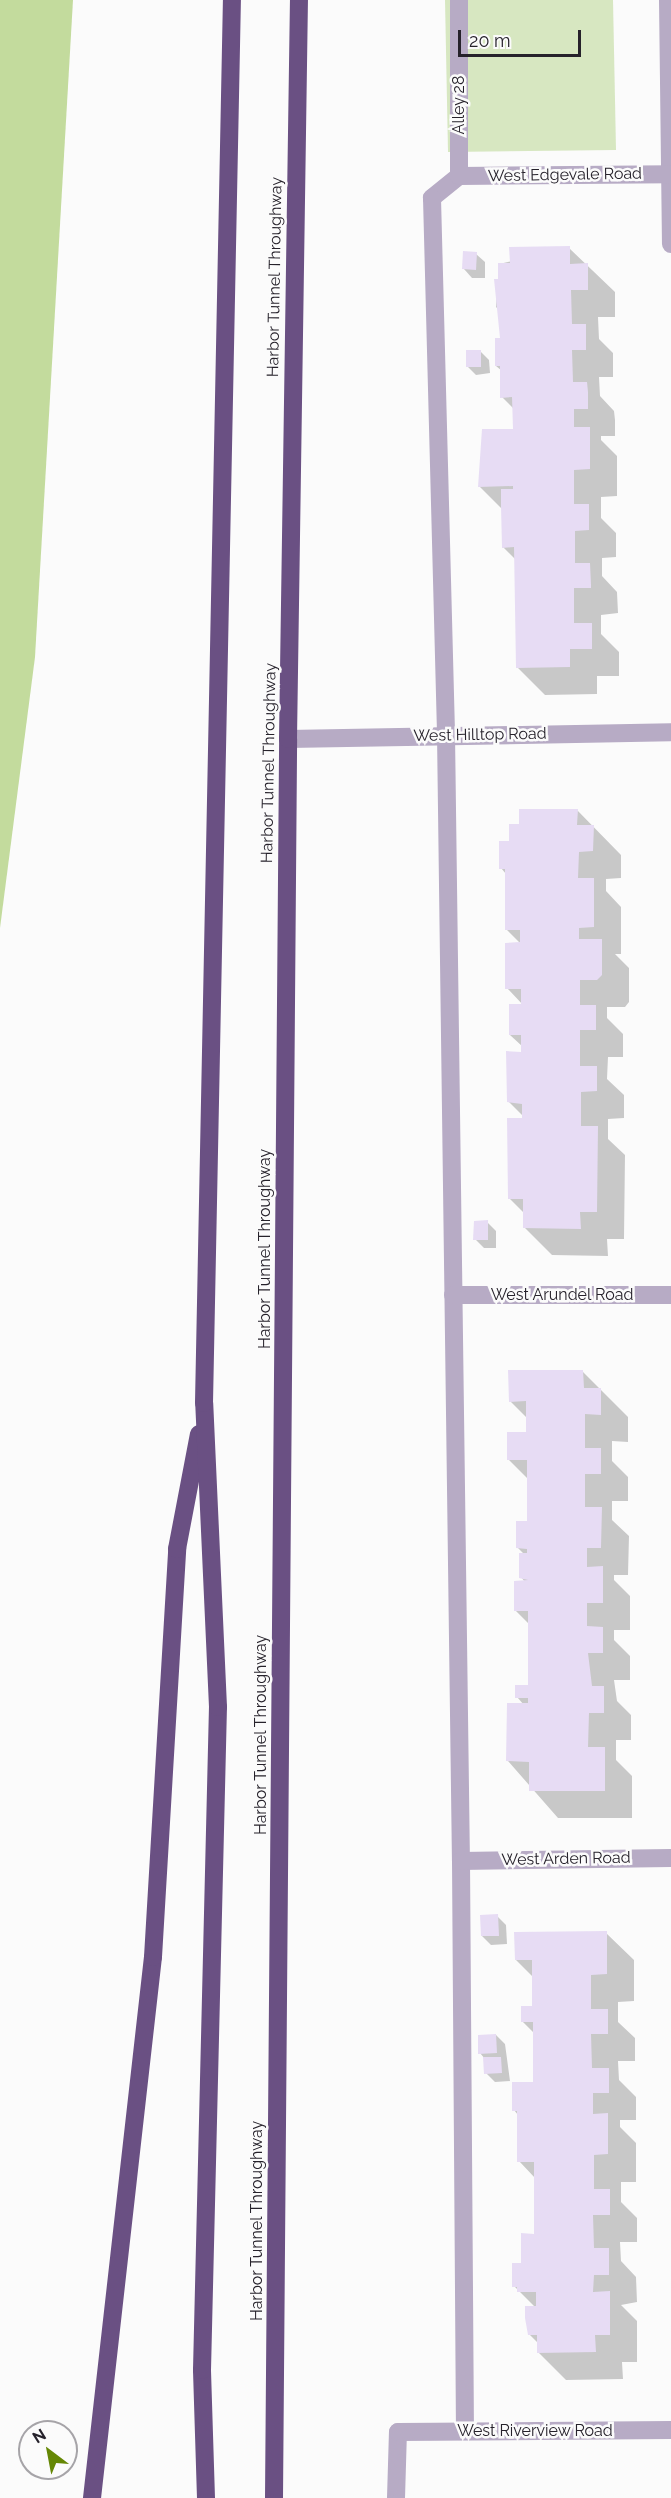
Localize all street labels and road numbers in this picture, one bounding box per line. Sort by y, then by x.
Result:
street label: Alley 28 [449,75,469,135]
street label: West Edgevale Road [488,164,642,186]
street label: Harbor Tunnel Throughway [264,176,286,378]
street label: Harbor Tunnel Throughway [258,662,280,864]
street label: West Hilltop Road [413,724,547,746]
street label: Harbor Tunnel Throughway [255,1148,275,1350]
street label: West Arundel Road [490,1285,634,1305]
street label: Harbor Tunnel Throughway [251,1634,271,1836]
street label: West Arden Road [501,1848,631,1870]
street label: Harbor Tunnel Throughway [247,2120,267,2322]
street label: West Riverview Road [457,2421,613,2441]

